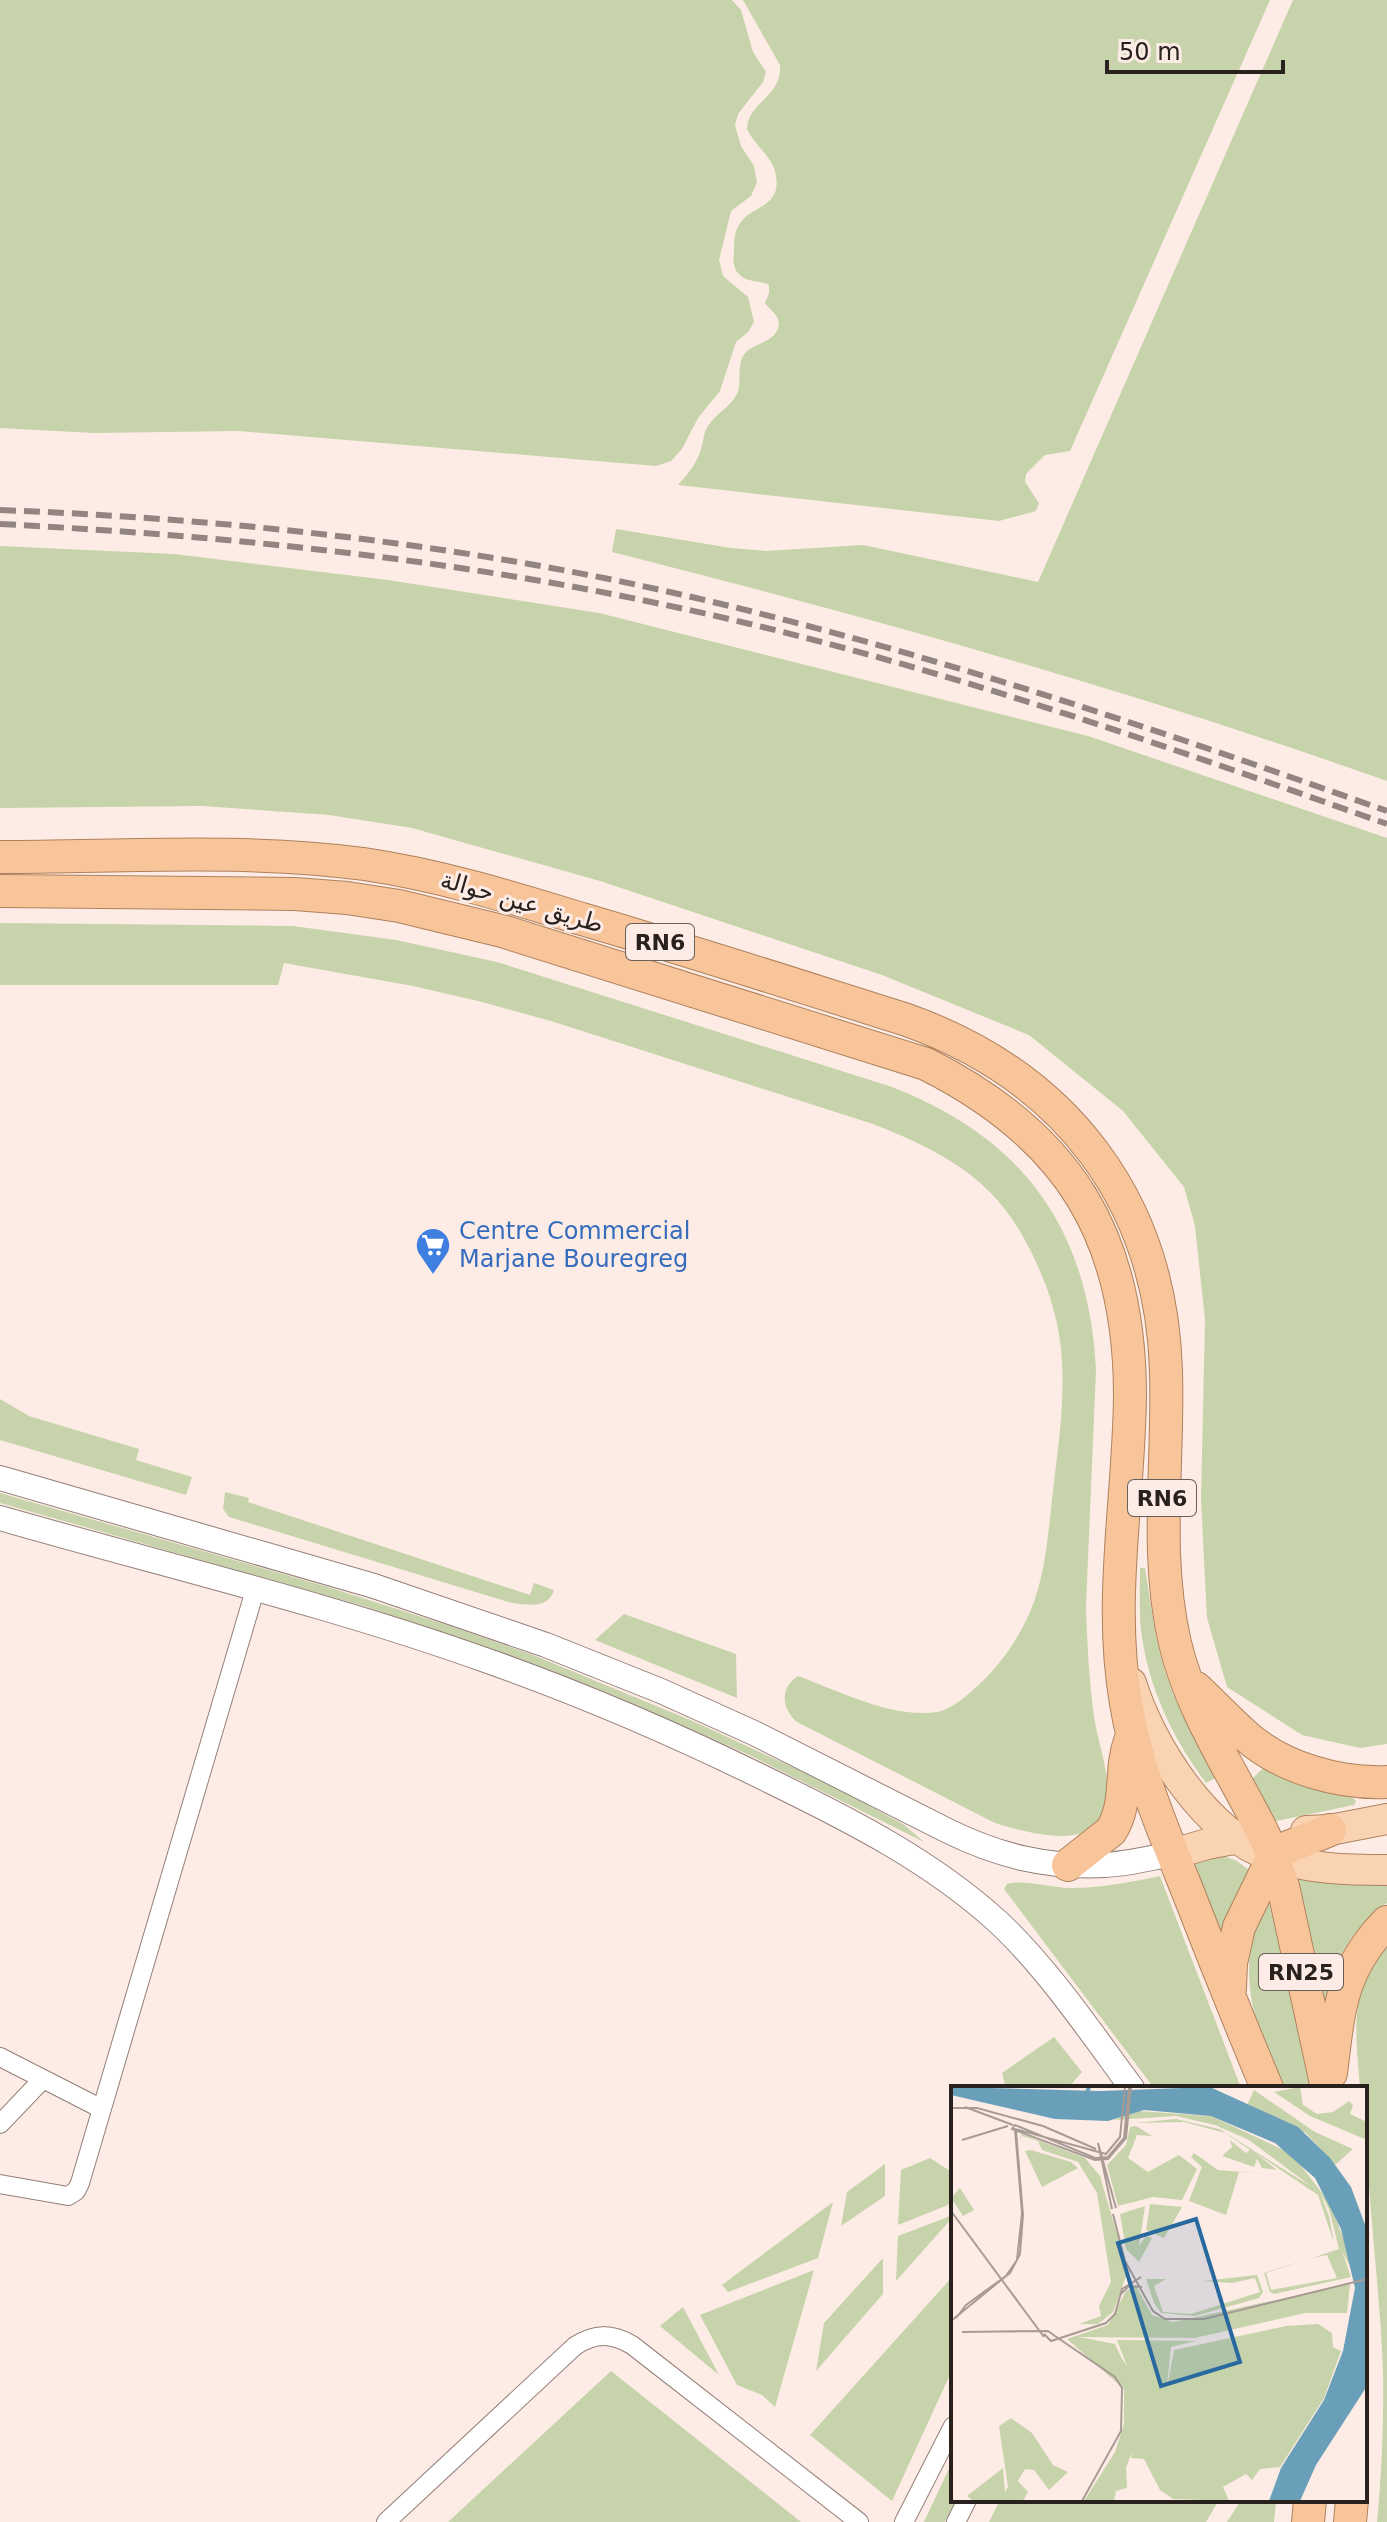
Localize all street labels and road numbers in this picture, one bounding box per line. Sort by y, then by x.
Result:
street label: طريق عين حوالة [437,865,607,939]
road number: RN6 [626,924,694,960]
road number: RN6 [1128,1480,1196,1516]
road number: RN25 [1259,1954,1343,1990]

